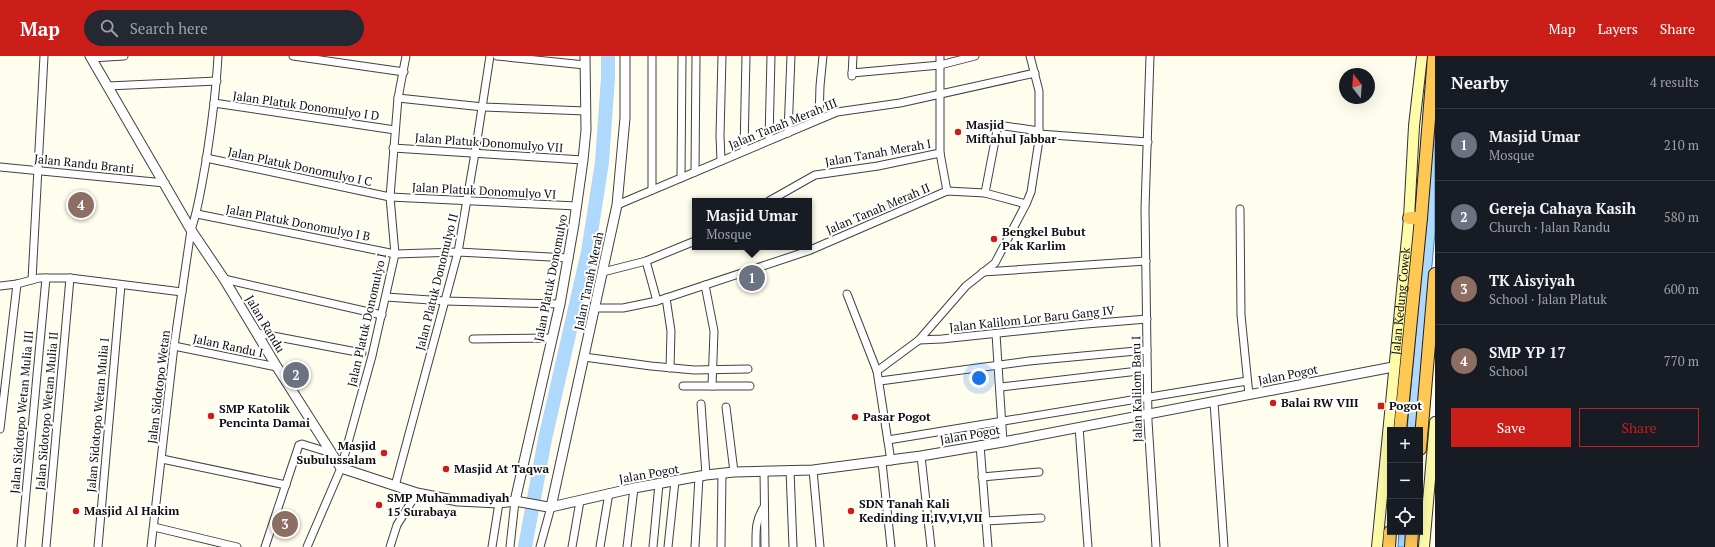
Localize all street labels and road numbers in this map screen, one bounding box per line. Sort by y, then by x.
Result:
street label: Jalan Platuk Donomulyo I D [232,88,380,123]
street label: Jalan Tanah Merah III [726,95,839,152]
street label: Jalan Platuk Donomulyo VII [414,130,564,155]
street label: Jalan Tanah Merah I [824,136,932,169]
street label: Jalan Platuk Donomulyo I C [227,144,374,189]
street label: Jalan Randu Branti [33,151,135,176]
street label: Jalan Platuk Donomulyo VI [412,179,557,202]
street label: Jalan Tanah Merah II [823,180,932,237]
street label: Jalan Platuk Donomulyo I B [225,201,372,244]
street label: Jalan Platuk Donomulyo II [412,212,461,352]
street label: Jalan Platuk Donomulyo [531,213,570,343]
street label: Jalan Tanah Merah [571,230,606,332]
street label: Jalan Kedung Cowek [1388,246,1413,356]
street label: Jalan Platuk Donomulyo I [344,252,389,388]
street label: Jalan Randu [242,292,288,355]
street label: Jalan Kalilom Lor Baru Gang IV [949,302,1116,335]
street label: Jalan Sidotopo Wetan [144,329,173,445]
street label: Jalan Sidotopo Wetan Mulia III [7,330,36,494]
street label: Jalan Sidotopo Wetan Mulia II [32,331,61,491]
street label: Jalan Randu I [192,331,265,360]
street label: Jalan Kalilom Baru I [1128,336,1145,442]
street label: Jalan Sidotopo Wetan Mulia I [83,337,112,493]
street label: Jalan Pogot [1257,361,1320,388]
street label: Jalan Pogot [939,422,1002,447]
street label: Jalan Pogot [618,461,681,486]

